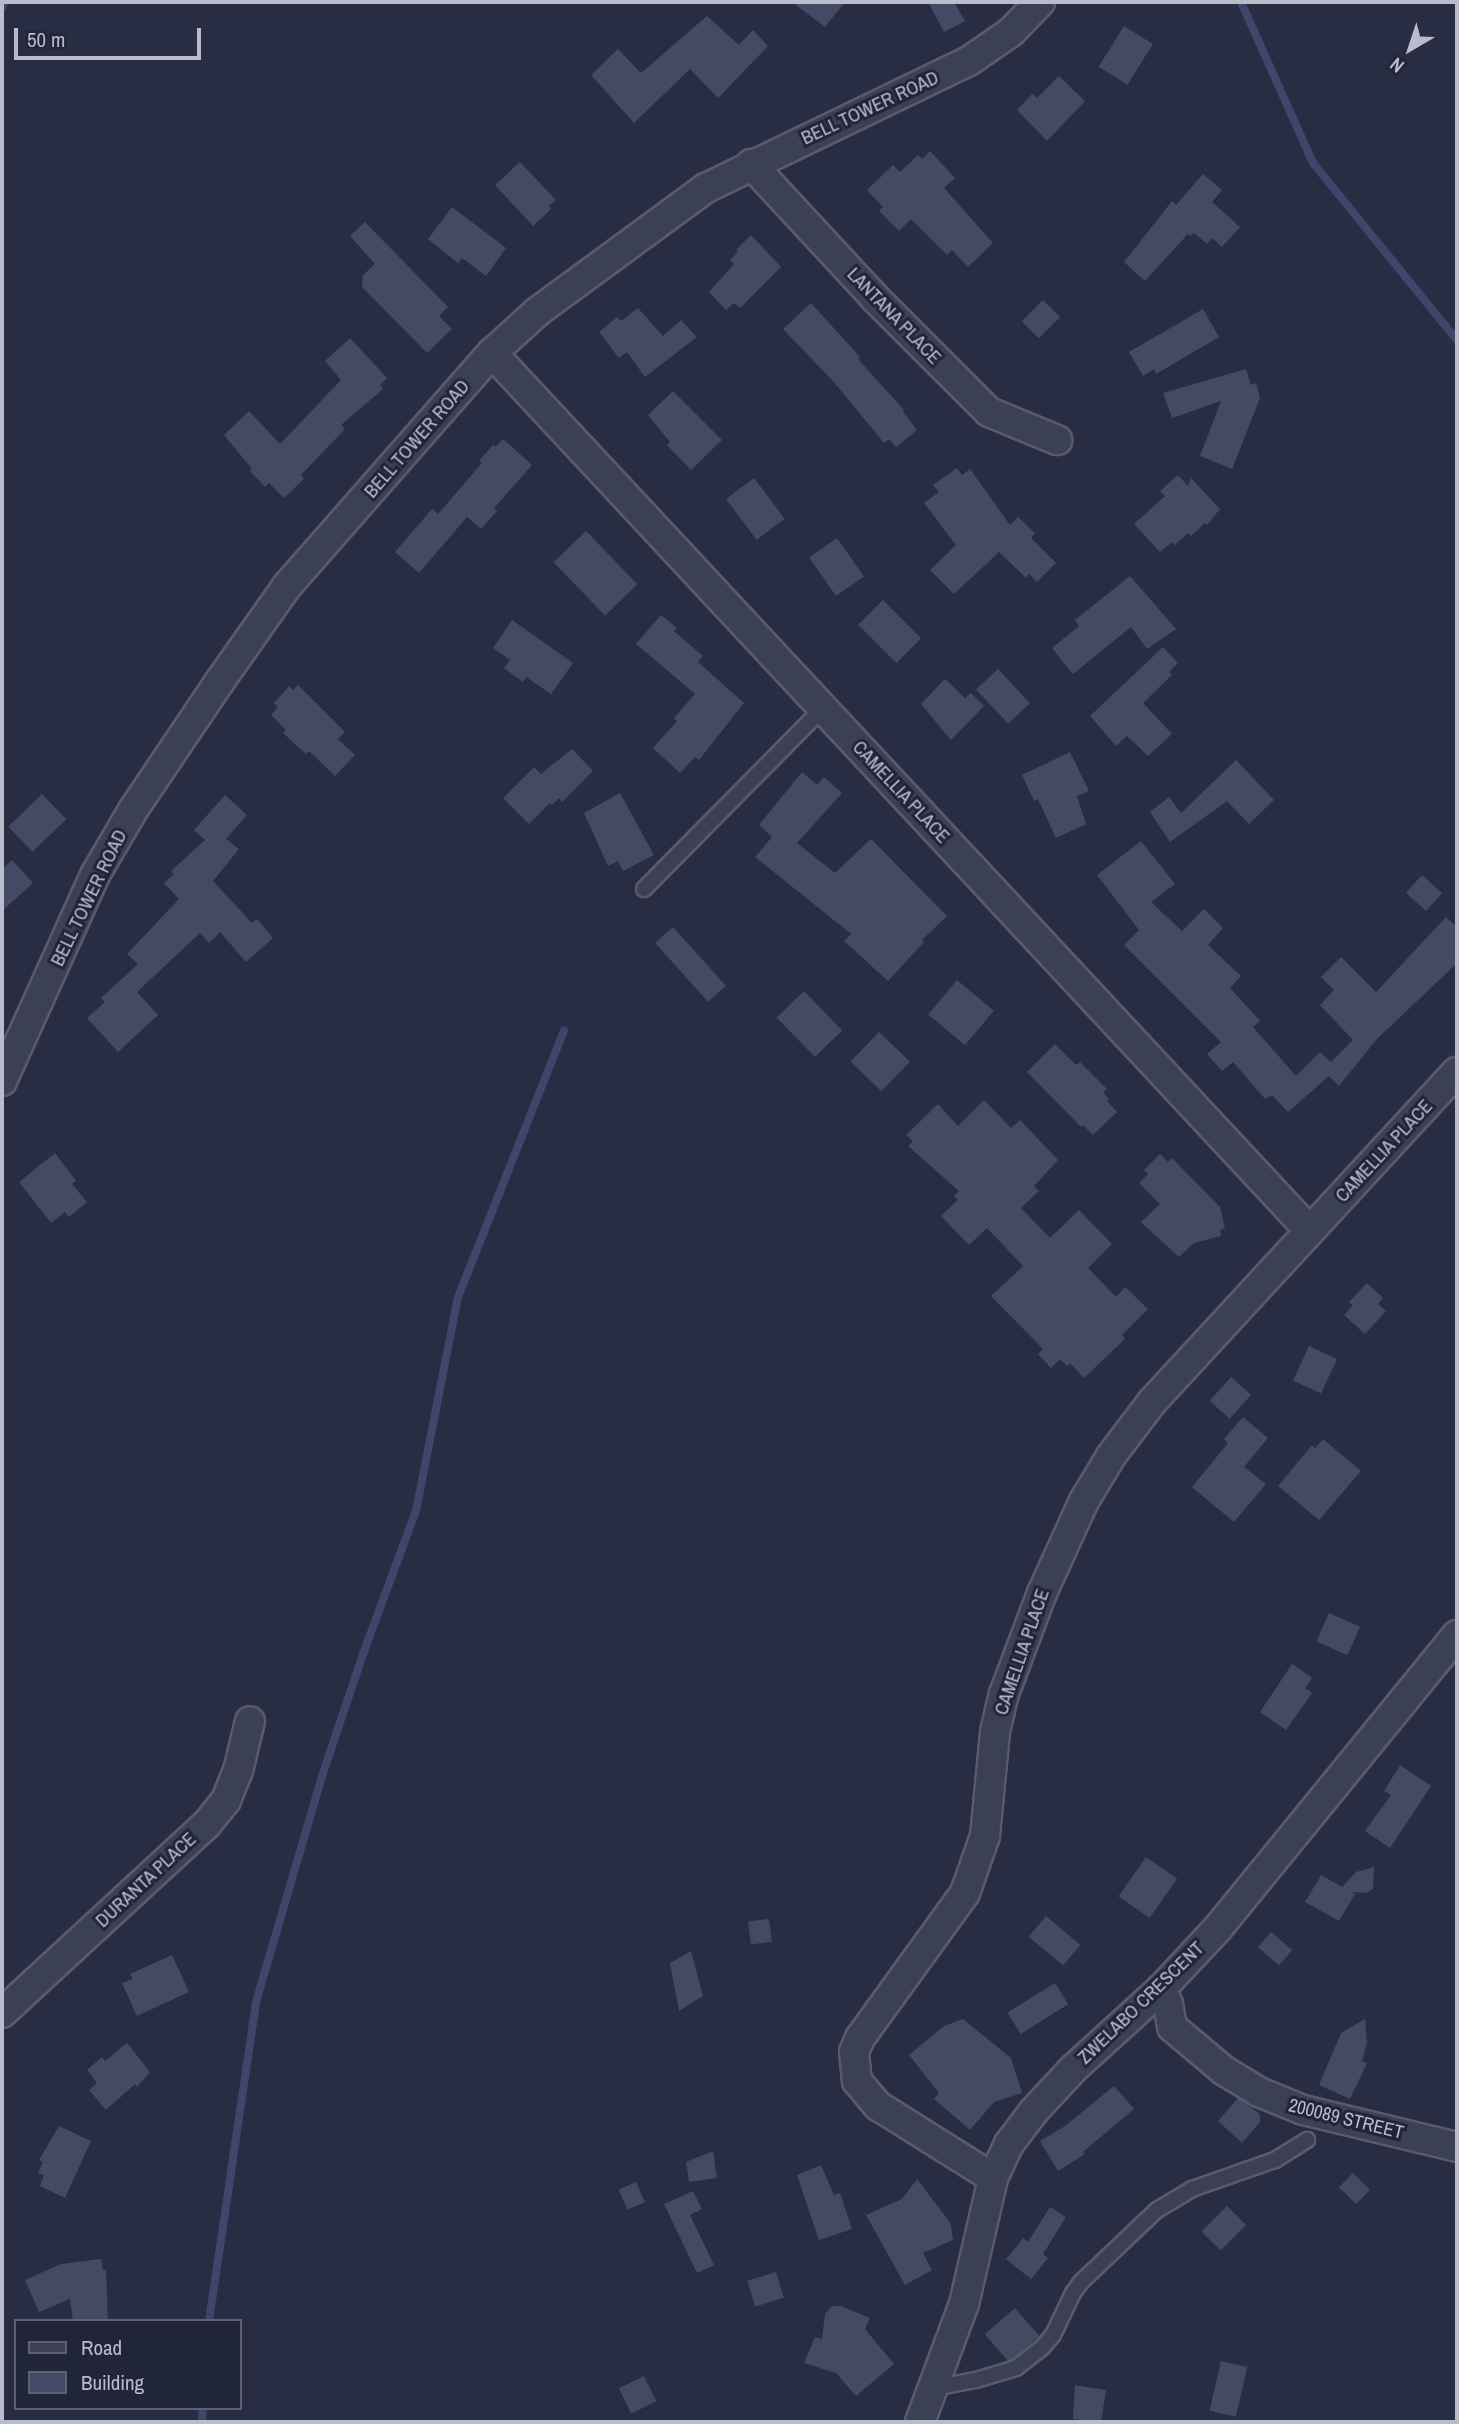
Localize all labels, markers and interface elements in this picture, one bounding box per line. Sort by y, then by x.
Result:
scale bar [18,14,205,58]
north arrow [1375,14,1445,84]
text: 50 m [27,25,65,54]
text: N [1384,52,1409,79]
street label: BELL TOWER ROAD [797,66,943,150]
street label: LANTANA PLACE [842,263,946,369]
street label: BELL TOWER ROAD [359,375,475,503]
street label: CAMELLIA PLACE [847,736,955,848]
street label: BELL TOWER ROAD [46,826,132,970]
street label: CAMELLIA PLACE [1330,1095,1438,1207]
street label: CAMELLIA PLACE [990,1586,1054,1718]
street label: DURANTA PLACE [91,1827,201,1933]
street label: ZWELABO CRESCENT [1073,1937,1209,2069]
street label: 200089 STREET [1286,2094,1406,2144]
legend [14,2319,242,2410]
text: Road [81,2333,122,2362]
text: Building [81,2368,144,2397]

